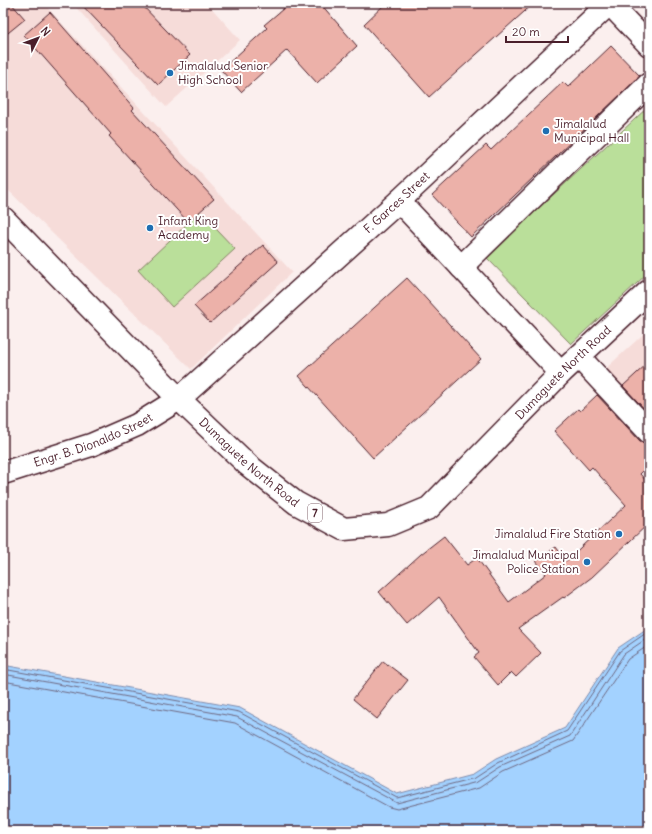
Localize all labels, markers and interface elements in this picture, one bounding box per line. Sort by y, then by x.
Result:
north arrow [18,18,58,58]
scale bar [506,18,568,44]
text: N [38,24,53,39]
text: 20 m [512,24,540,39]
place label: Jimalalud Senior High School [178,58,268,87]
marker: Jimalalud Senior High School [165,68,175,78]
place label: Jimalalud Municipal Hall [554,116,629,145]
marker: Jimalalud Municipal Hall [541,126,551,136]
street label: F. Garces Street [360,168,432,236]
place label: Infant King Academy [158,213,218,242]
marker: Infant King Academy [145,223,155,233]
street label: Dumaguete North Road [512,322,614,422]
street label: Engr. B. Dionaldo Street [32,409,155,470]
street label: Dumaguete North Road [196,414,302,510]
road number: 7 [308,504,322,522]
place label: Jimalalud Fire Station [494,526,611,541]
marker: Jimalalud Fire Station [614,529,624,539]
place label: Jimalalud Municipal Police Station [472,547,579,576]
marker: Jimalalud Municipal Police Station [582,557,592,567]

